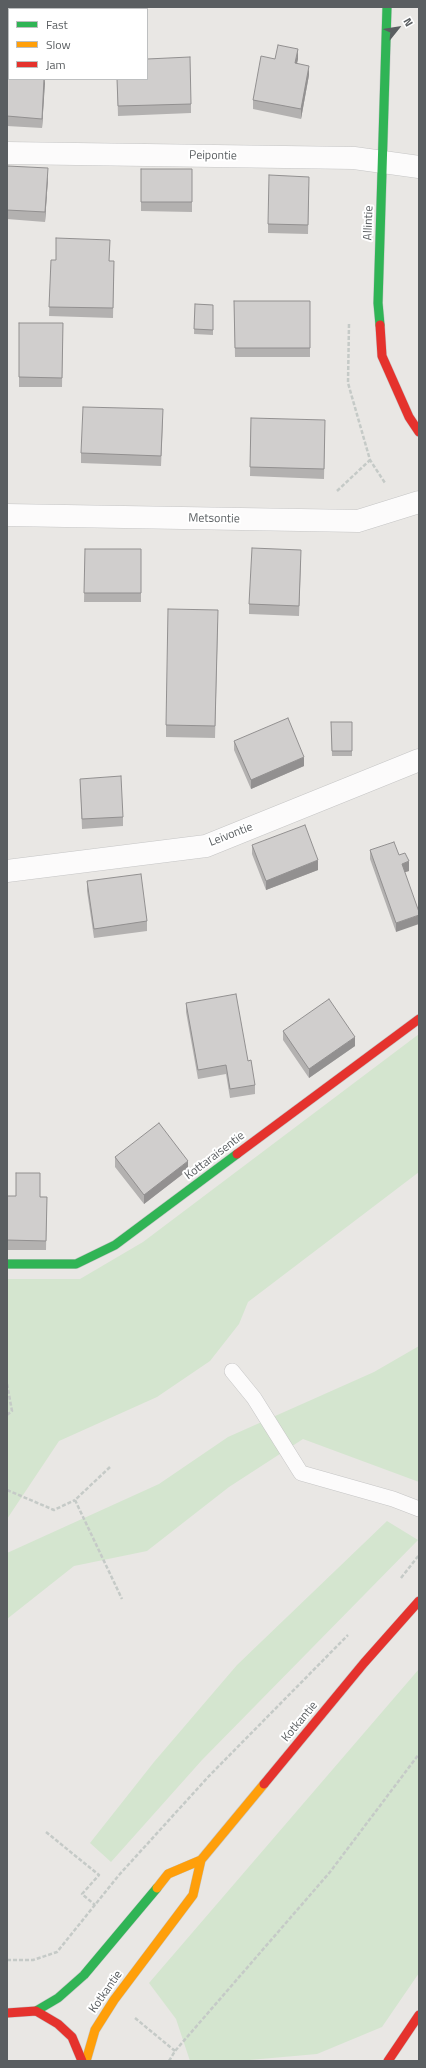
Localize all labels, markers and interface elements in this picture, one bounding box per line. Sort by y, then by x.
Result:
legend [8,8,148,80]
north arrow [378,8,418,48]
text: Fast [46,15,68,34]
text: N [400,15,417,29]
text: Slow [46,35,71,54]
text: Jam [46,55,66,74]
street label: Peipontie [189,148,237,164]
street label: Allintie [361,205,377,241]
street label: Metsontie [188,511,240,527]
street label: Leivontie [207,820,255,850]
street label: Kottaraisentie [182,1129,248,1183]
street label: Kotkantie [279,1699,321,1745]
street label: Kotkantie [86,1968,126,2016]

